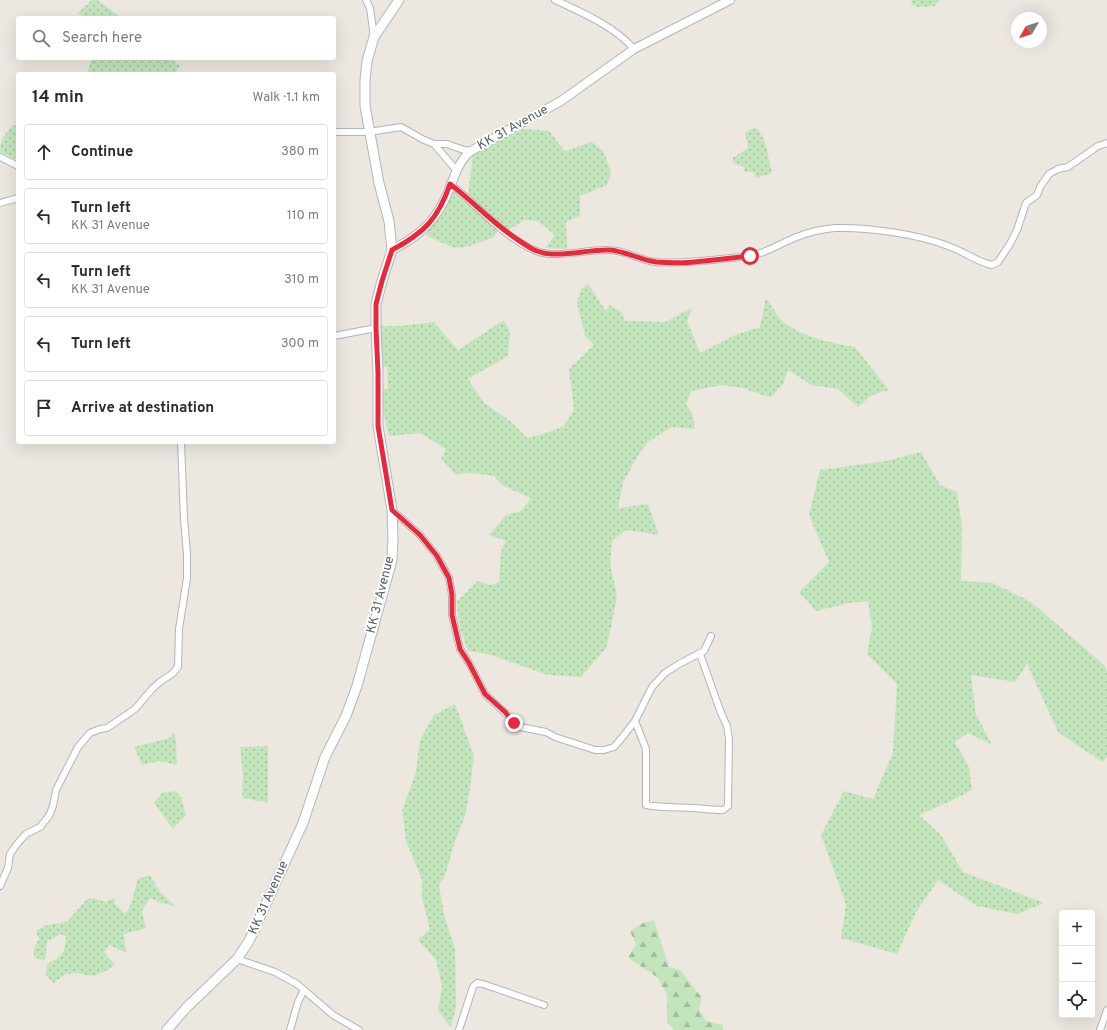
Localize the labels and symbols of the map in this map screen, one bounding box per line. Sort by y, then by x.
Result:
north arrow [1011,12,1047,48]
street label: KK 31 Avenue [475,102,551,154]
route start [741,247,759,265]
street label: KK 31 Avenue [364,555,398,635]
route end [505,714,523,732]
street label: KK 31 Avenue [246,859,292,937]

